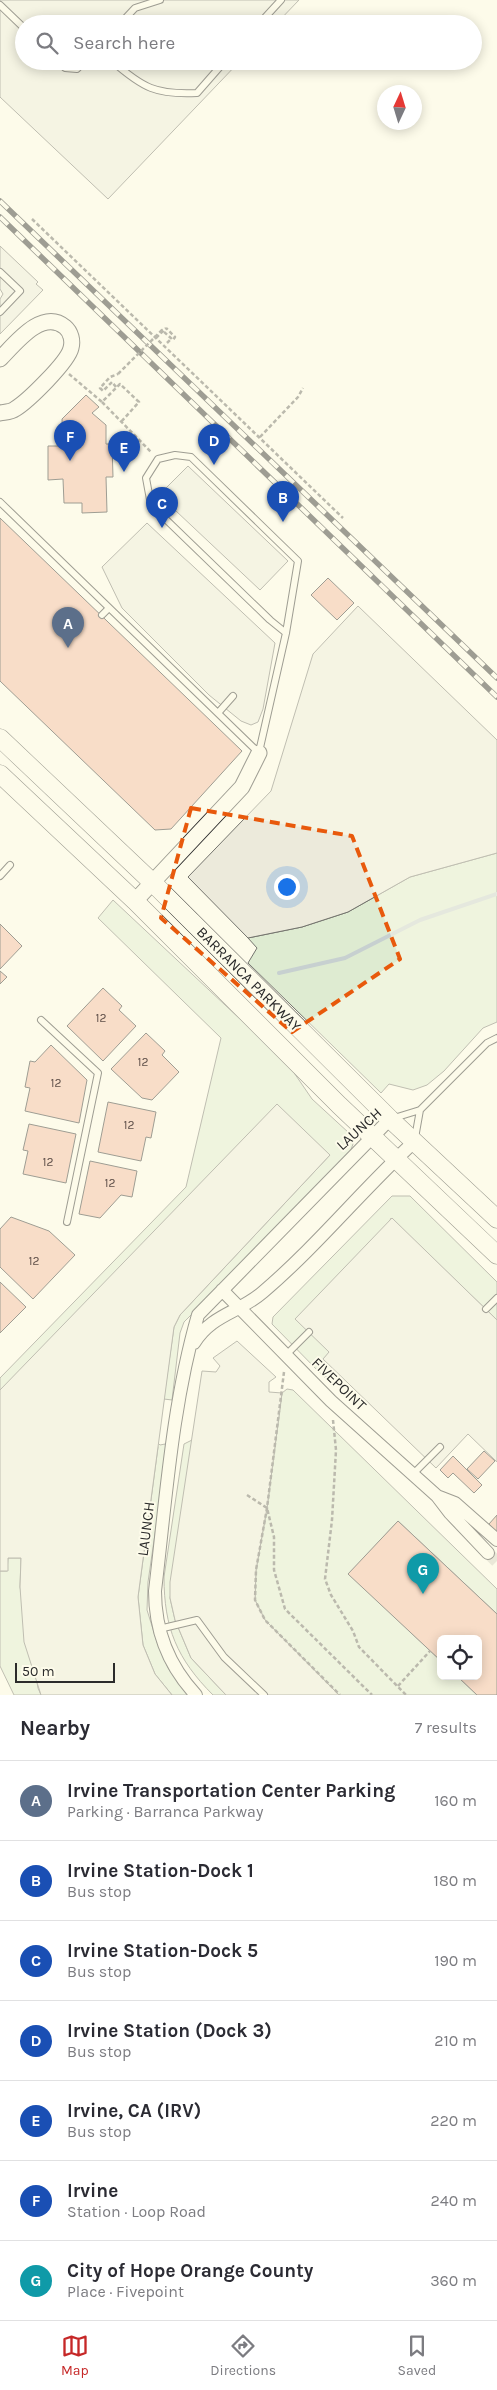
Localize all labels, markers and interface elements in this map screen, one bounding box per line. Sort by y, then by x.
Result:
search box [15,15,482,70]
icon: search [33,29,61,57]
text: Search here [73,32,175,54]
north arrow [377,85,422,130]
pin: F [54,420,86,461]
pin: D [198,424,230,465]
pin: E [108,431,140,472]
pin: B [267,481,299,522]
pin: C [146,487,178,528]
pin: A [52,607,84,648]
your location [274,874,300,900]
street label: BARRANCA PARKWAY [193,923,306,1036]
house number: 12 [96,1011,107,1025]
house number: 12 [138,1055,149,1069]
house number: 12 [51,1076,62,1090]
street label: LAUNCH [333,1104,385,1154]
house number: 12 [124,1118,135,1132]
house number: 12 [43,1155,54,1169]
house number: 12 [105,1176,116,1190]
house number: 12 [29,1254,40,1268]
street label: FIVEPOINT [308,1354,370,1415]
street label: LAUNCH [134,1501,158,1557]
pin: G [407,1553,439,1594]
map controls [437,1635,482,1680]
button: locate [437,1635,482,1680]
scale bar [15,1660,115,1683]
text: 50 m [22,1663,55,1680]
text: Nearby [20,1716,90,1740]
text: 7 results [415,1718,477,1737]
text: Irvine Transportation Center Parking [67,1780,395,1802]
text: A [31,1791,41,1810]
text: 160 m [434,1791,477,1810]
text: Parking · Barranca Parkway [67,1802,263,1821]
text: Irvine Station-Dock 1 [67,1860,254,1882]
text: B [31,1871,41,1890]
text: 180 m [434,1871,477,1890]
text: Bus stop [67,1882,131,1901]
text: Irvine Station-Dock 5 [67,1940,258,1962]
text: C [31,1951,41,1970]
text: 190 m [434,1951,477,1970]
text: Bus stop [67,1962,131,1981]
text: Irvine Station (Dock 3) [67,2020,272,2042]
text: D [31,2031,41,2050]
text: 210 m [434,2031,477,2050]
text: Bus stop [67,2042,131,2061]
text: Irvine, CA (IRV) [67,2100,201,2122]
text: E [31,2111,41,2130]
text: 220 m [430,2111,477,2130]
text: Bus stop [67,2122,131,2141]
text: Irvine [67,2180,118,2202]
text: F [32,2191,40,2210]
text: 240 m [431,2191,477,2210]
text: Station · Loop Road [67,2202,206,2221]
text: City of Hope Orange County [67,2260,313,2282]
text: G [31,2271,41,2290]
text: 360 m [430,2271,477,2290]
text: Place · Fivepoint [67,2282,184,2301]
tab: Map [61,2332,89,2379]
tab: Directions [210,2332,276,2379]
tab: Saved [398,2332,436,2379]

